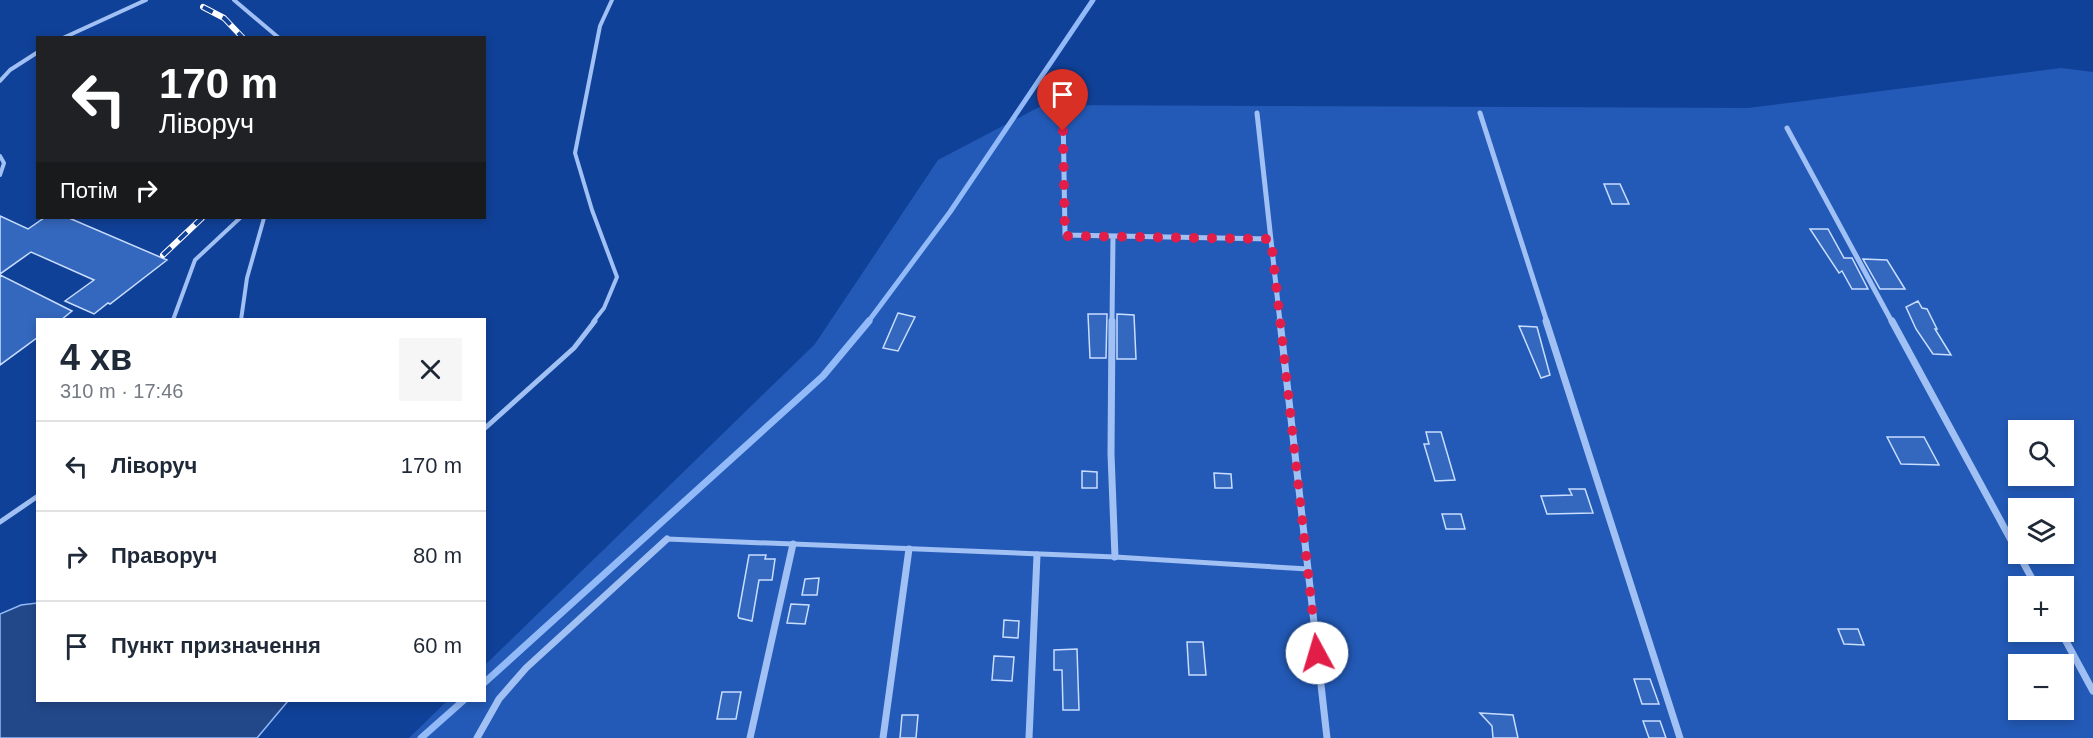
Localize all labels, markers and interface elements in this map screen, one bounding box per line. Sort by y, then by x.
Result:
icon: left [60,60,138,138]
text: 170 m [159,60,278,107]
pin [1037,69,1088,131]
icon: arrive [1046,78,1079,111]
text: Ліворуч [159,109,254,139]
icon: right [130,174,163,207]
text: Потім [60,178,118,203]
text: 4 хв [60,337,132,378]
button: close [399,338,462,401]
text: 310 m · 17:46 [60,380,183,402]
map controls [2008,420,2074,720]
button: search [2008,420,2074,486]
icon: left [60,450,93,483]
text: Ліворуч [111,453,197,478]
text: 170 m [401,453,462,478]
button: layers [2008,498,2074,564]
icon: right [60,540,93,573]
text: Праворуч [111,543,217,568]
text: 80 m [413,543,462,568]
button: + [2008,576,2074,642]
position arrow [1285,621,1349,685]
icon: arrive [60,630,93,663]
text: Пункт призначення [111,633,321,658]
text: 60 m [413,633,462,658]
button: − [2008,654,2074,720]

